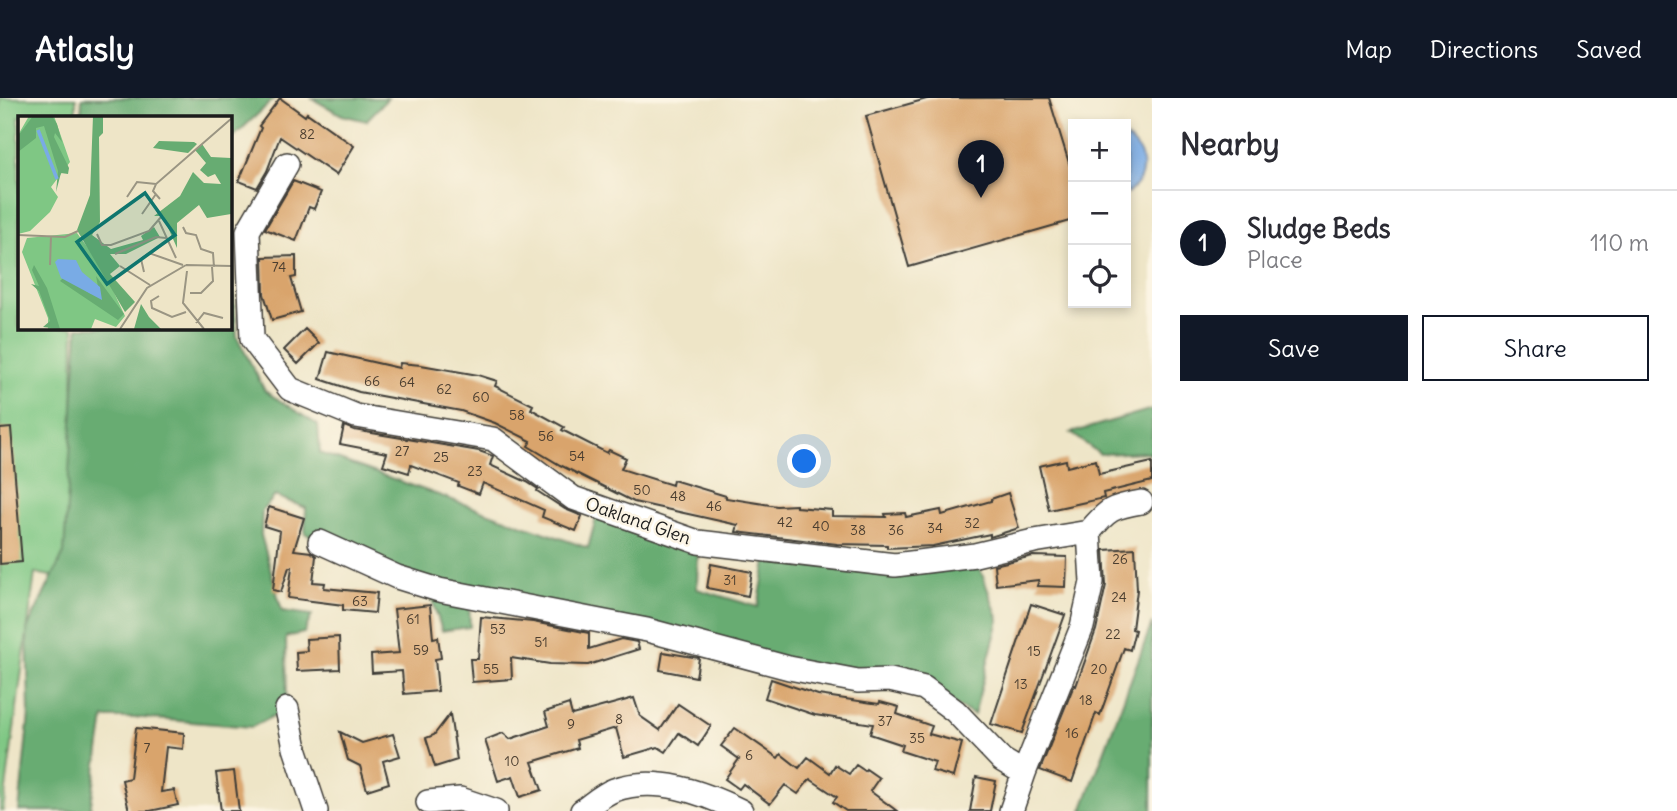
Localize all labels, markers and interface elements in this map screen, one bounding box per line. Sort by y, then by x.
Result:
text: Atlasly [35,28,134,70]
text: Map [1345,34,1392,64]
text: Directions [1430,34,1538,64]
text: Saved [1576,34,1642,64]
inset map [18,116,231,329]
map controls [1068,119,1131,308]
button: + [1068,119,1131,182]
house number: 82 [299,125,315,143]
text: Nearby [1180,125,1280,163]
pin: 1 [958,140,1004,198]
button: − [1068,182,1131,245]
text: Sludge Beds [1247,212,1391,245]
text: 1 [1198,228,1208,257]
text: 110 m [1590,228,1649,257]
button: locate [1068,245,1131,308]
text: Place [1247,245,1303,274]
house number: 74 [272,258,286,276]
button: Save [1180,315,1408,381]
button: Share [1422,315,1649,381]
house number: 66 [364,372,380,390]
house number: 64 [399,373,415,391]
house number: 62 [436,380,452,398]
house number: 60 [472,388,490,406]
house number: 58 [509,406,525,424]
house number: 56 [538,427,554,445]
house number: 27 [395,442,409,460]
your location [787,444,821,478]
house number: 54 [569,447,585,465]
house number: 25 [433,448,449,466]
house number: 23 [467,462,483,480]
house number: 50 [633,481,651,499]
house number: 48 [670,487,686,505]
street label: Oakland Glen [582,492,694,549]
house number: 46 [706,497,722,515]
house number: 42 [777,513,793,531]
house number: 32 [964,514,980,532]
house number: 40 [812,517,830,535]
house number: 34 [927,519,943,537]
house number: 38 [850,521,866,539]
house number: 36 [888,521,904,539]
house number: 26 [1112,550,1128,568]
house number: 31 [723,571,737,589]
house number: 24 [1111,588,1127,606]
house number: 63 [352,592,368,610]
house number: 61 [406,610,420,628]
house number: 53 [490,620,506,638]
house number: 22 [1105,625,1121,643]
house number: 51 [534,633,548,651]
house number: 59 [413,641,429,659]
house number: 15 [1027,642,1041,660]
house number: 55 [483,660,499,678]
house number: 20 [1091,660,1107,678]
house number: 13 [1014,675,1028,693]
house number: 18 [1079,691,1093,709]
house number: 8 [615,710,623,728]
house number: 37 [878,712,893,730]
house number: 9 [567,715,575,733]
house number: 16 [1065,724,1079,742]
house number: 35 [909,729,925,747]
house number: 7 [144,739,151,757]
house number: 6 [745,746,753,764]
house number: 10 [505,752,519,770]

